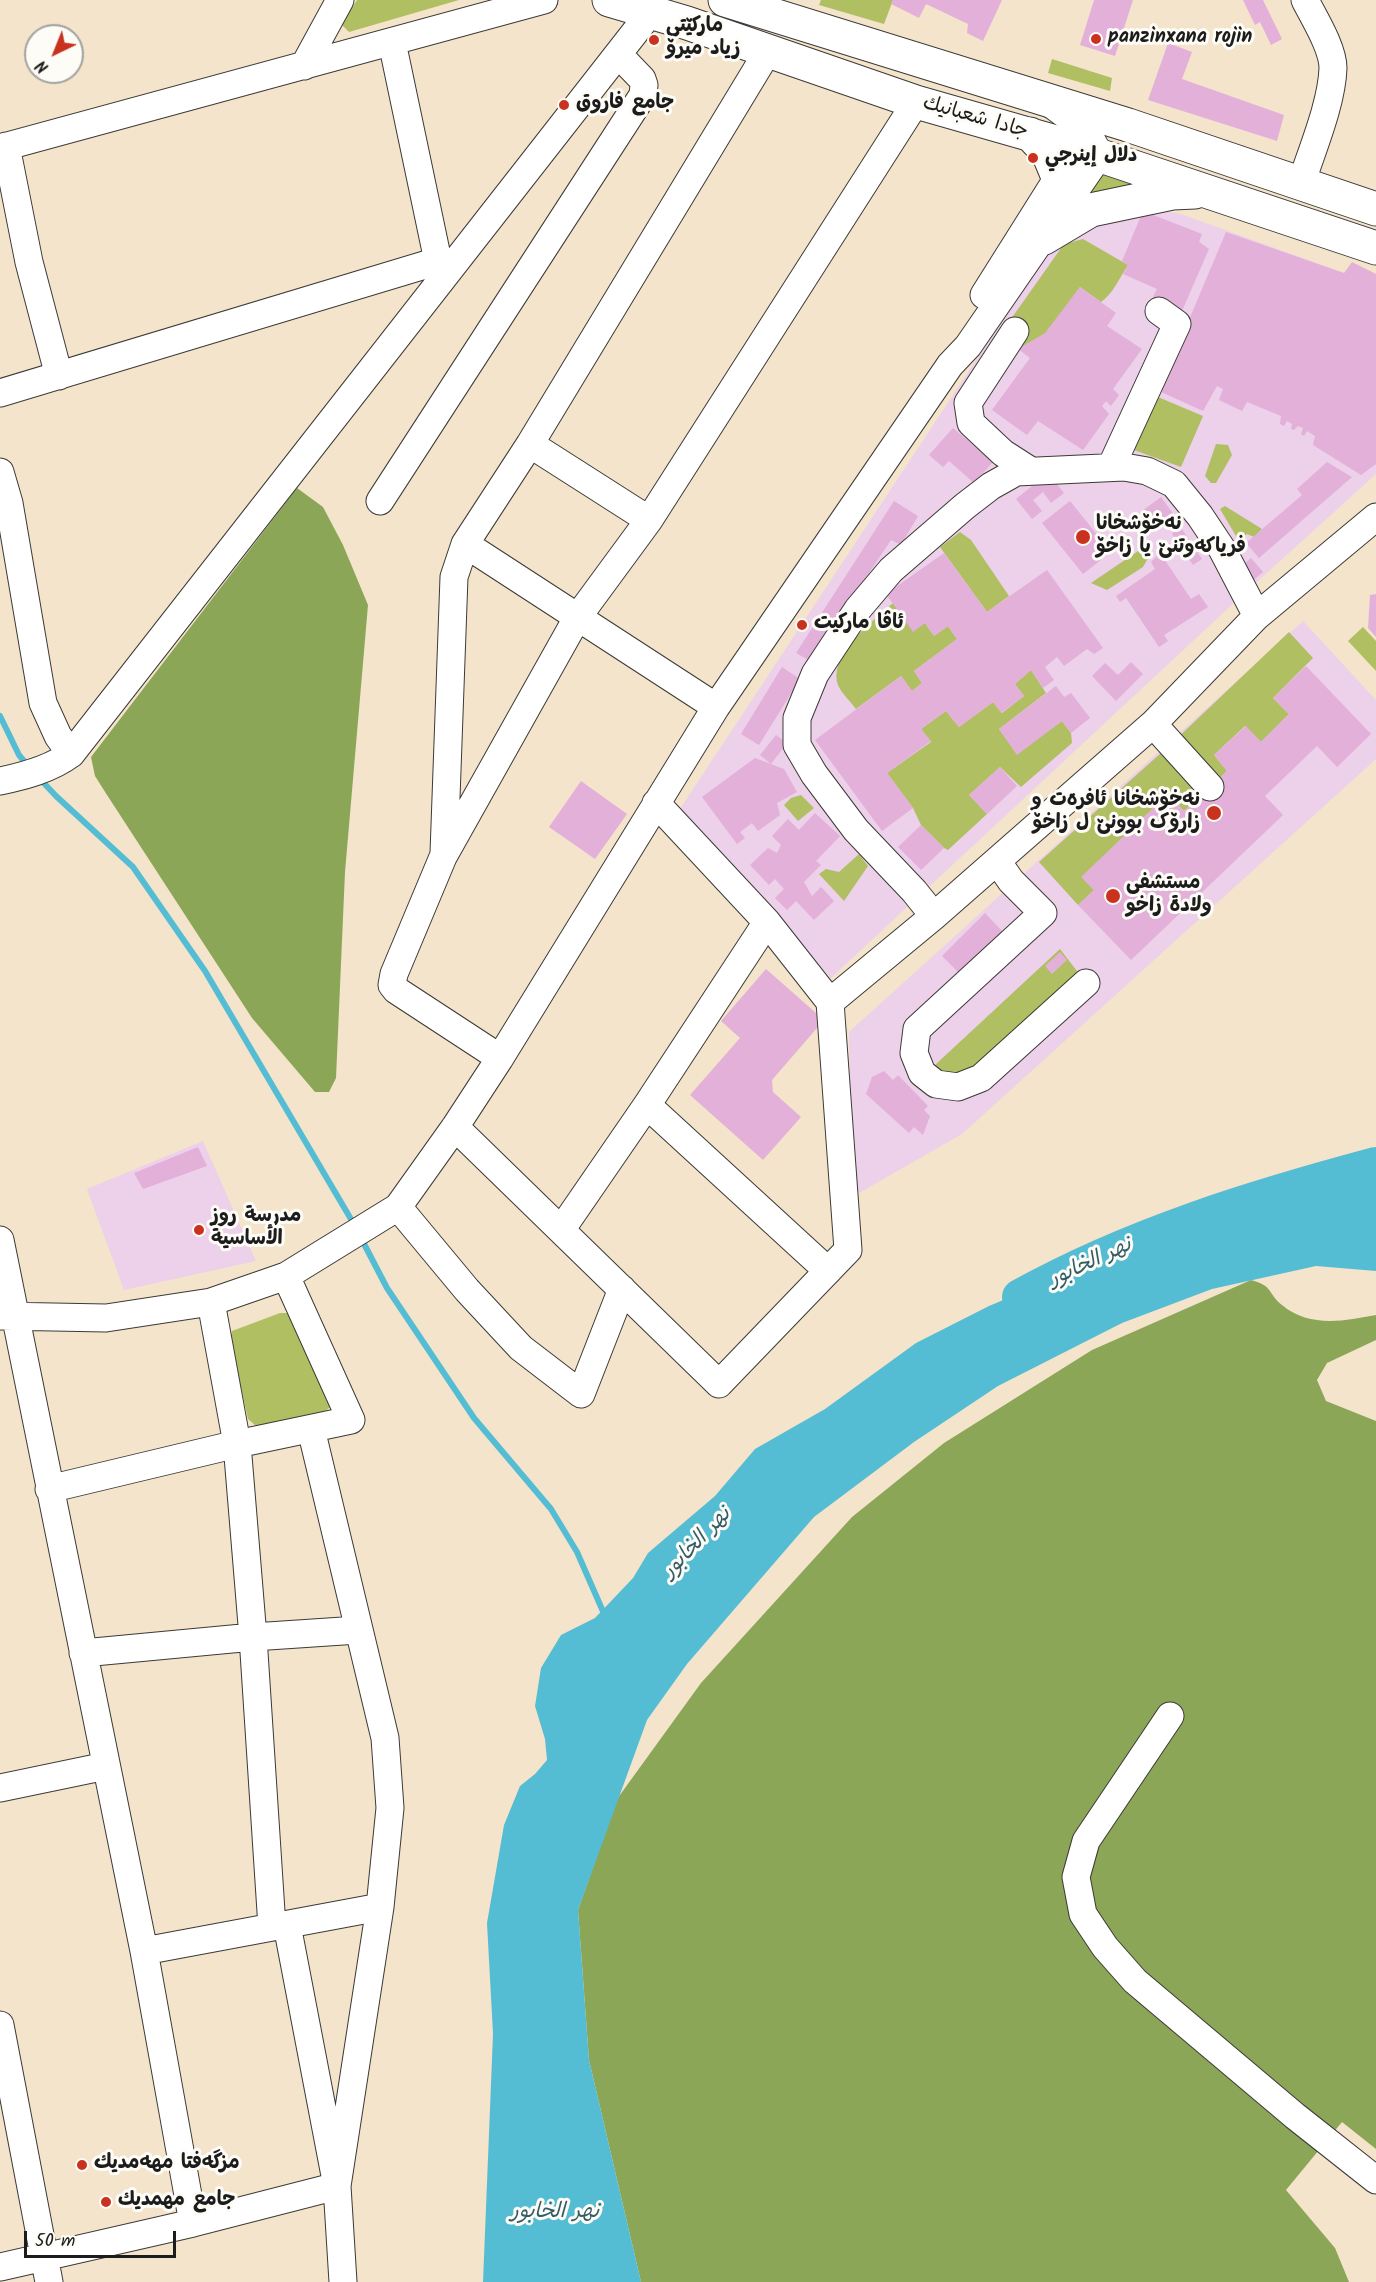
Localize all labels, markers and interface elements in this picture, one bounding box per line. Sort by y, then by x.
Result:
place label: مارکێتی زیاد میرۆ [666,16,740,63]
north arrow [24,24,84,84]
place label: panzinxana rojin [1108,27,1252,51]
marker: panzinxana rojin [1089,32,1103,46]
marker: مارکێتی زیاد میرۆ [647,33,661,47]
text: N [31,53,55,79]
place label: جامع فاروق [576,93,674,117]
street label: جادا شعبانيك [920,93,1030,145]
marker: جامع فاروق [557,98,571,112]
place label: دلال إينرجي [1045,146,1137,170]
marker: دلال إينرجي [1026,151,1040,165]
place label: نه‌خۆشخانا فرياكه‌وتنێ يا زاخۆ [1096,514,1246,561]
marker: نه‌خۆشخانا فرياكه‌وتنێ يا زاخۆ [1074,528,1092,546]
place label: ئاڤا ماركيت [814,613,903,637]
marker: ئاڤا ماركيت [795,618,809,632]
place label: نەخۆشخانا ئافرەت و زارۆک بوونێ ل زاخۆ [1032,790,1200,837]
marker: نەخۆشخانا ئافرەت و زارۆک بوونێ ل زاخۆ [1205,804,1223,822]
place label: مستشفى ولادة زاخو [1126,873,1212,920]
marker: مستشفى ولادة زاخو [1104,887,1122,905]
place label: مدرسة روز الأساسية [211,1206,301,1253]
marker: مدرسة روز الأساسية [192,1223,206,1237]
water label: نهر الخابور [1046,1234,1136,1294]
water label: نهر الخابور [658,1503,738,1585]
place label: مزگەفتا مهەمدیك [94,2153,240,2177]
marker: مزگەفتا مهەمدیك [75,2158,89,2172]
place label: جامع مهمديك [118,2190,235,2214]
marker: جامع مهمديك [99,2195,113,2209]
water label: نهر الخابور [511,2200,599,2226]
scale bar [27,2219,178,2257]
text: 50 m [35,2227,75,2256]

